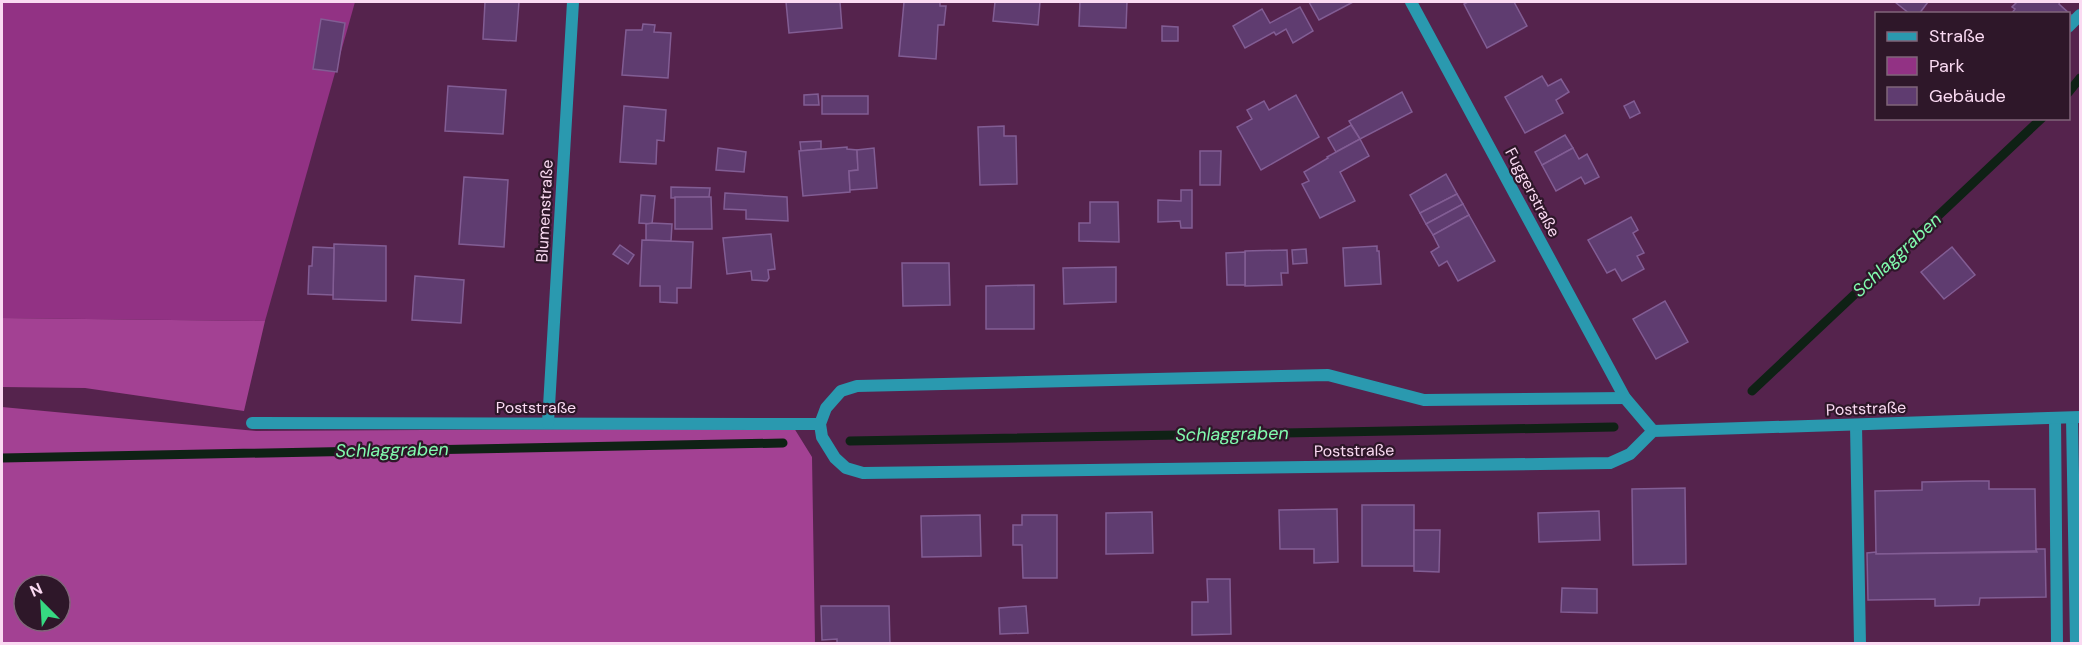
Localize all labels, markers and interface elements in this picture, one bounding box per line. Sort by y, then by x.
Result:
legend [1875,12,2070,120]
text: Straße [1929,24,1985,48]
text: Park [1929,54,1965,78]
text: Gebäude [1929,84,2006,108]
street label: Fuggerstraße [1500,144,1565,241]
street label: Blumenstraße [531,159,558,263]
water label: Schlaggraben [1847,208,1947,302]
street label: Poststraße [496,397,576,418]
street label: Poststraße [1826,397,1907,420]
water label: Schlaggraben [1175,421,1289,447]
water label: Schlaggraben [335,437,449,463]
street label: Poststraße [1314,439,1394,462]
north arrow [12,573,72,633]
text: N [27,578,46,602]

